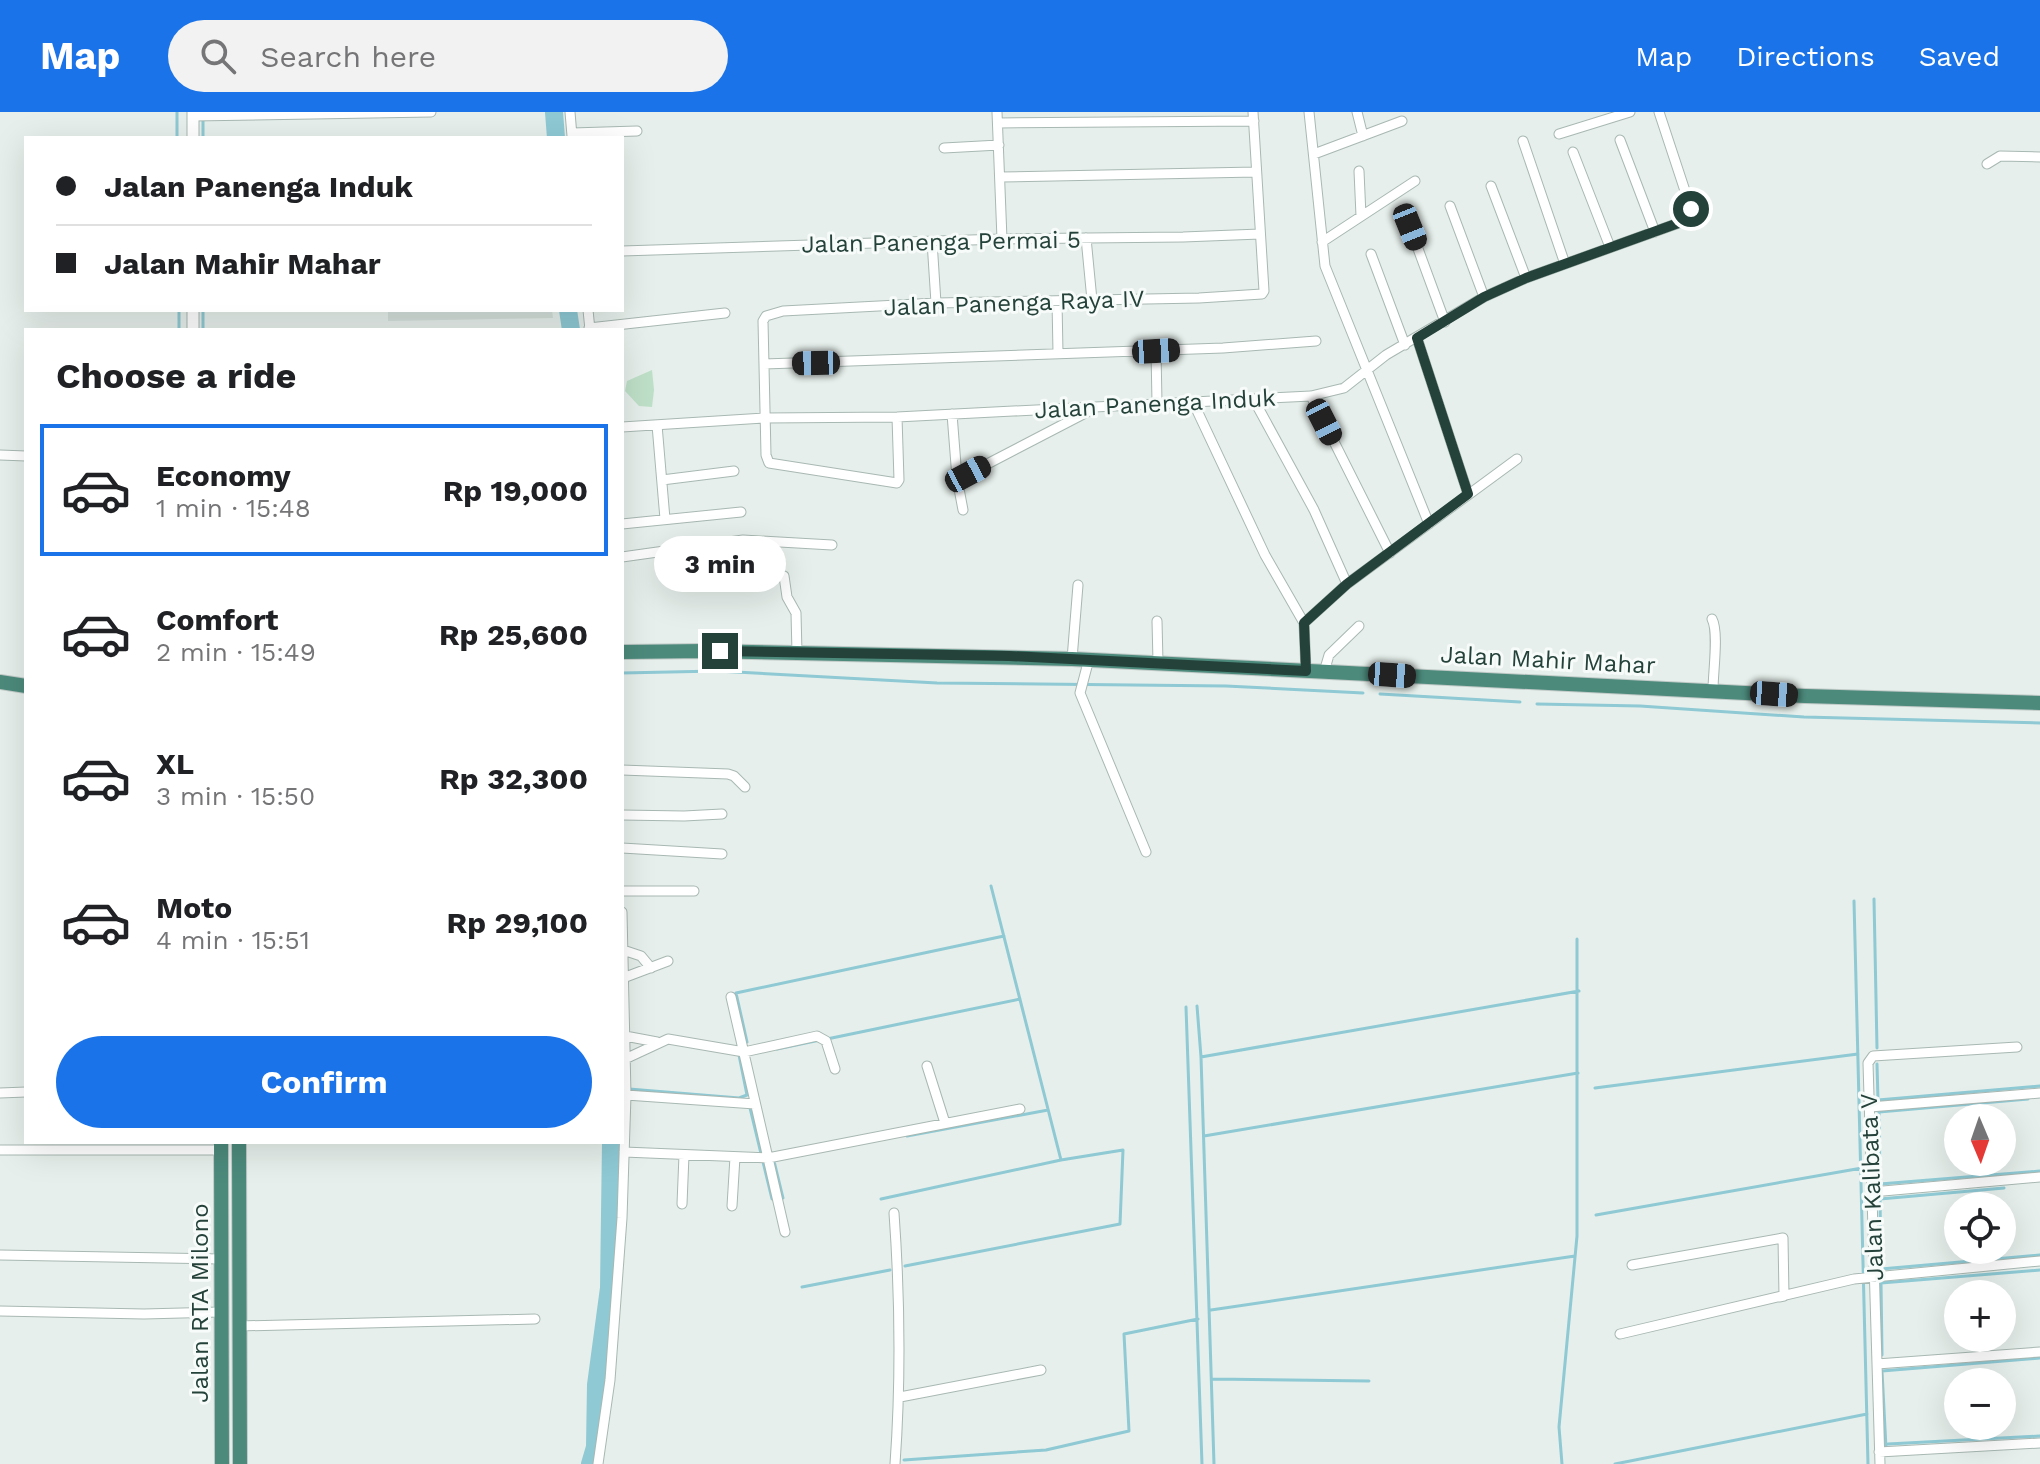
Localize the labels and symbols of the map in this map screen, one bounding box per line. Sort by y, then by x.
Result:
route start [1673,191,1709,227]
car [1390,200,1430,254]
street label: Jalan Panenga Permai 5 [801,226,1081,258]
street label: Jalan Panenga Raya IV [883,284,1145,322]
car [1131,338,1181,364]
car [792,351,840,375]
street label: Jalan Panenga Induk [1034,384,1277,424]
car [1302,395,1346,449]
car [941,452,995,496]
callout: 3 min [654,535,786,591]
route end [702,633,738,669]
street label: Jalan Mahir Mahar [1440,640,1657,680]
car [1367,661,1417,689]
car [1749,680,1799,708]
street label: Jalan Kalibata V [1855,1093,1889,1281]
north arrow [1944,1104,2016,1176]
street label: Jalan RTA Milono [186,1203,214,1403]

